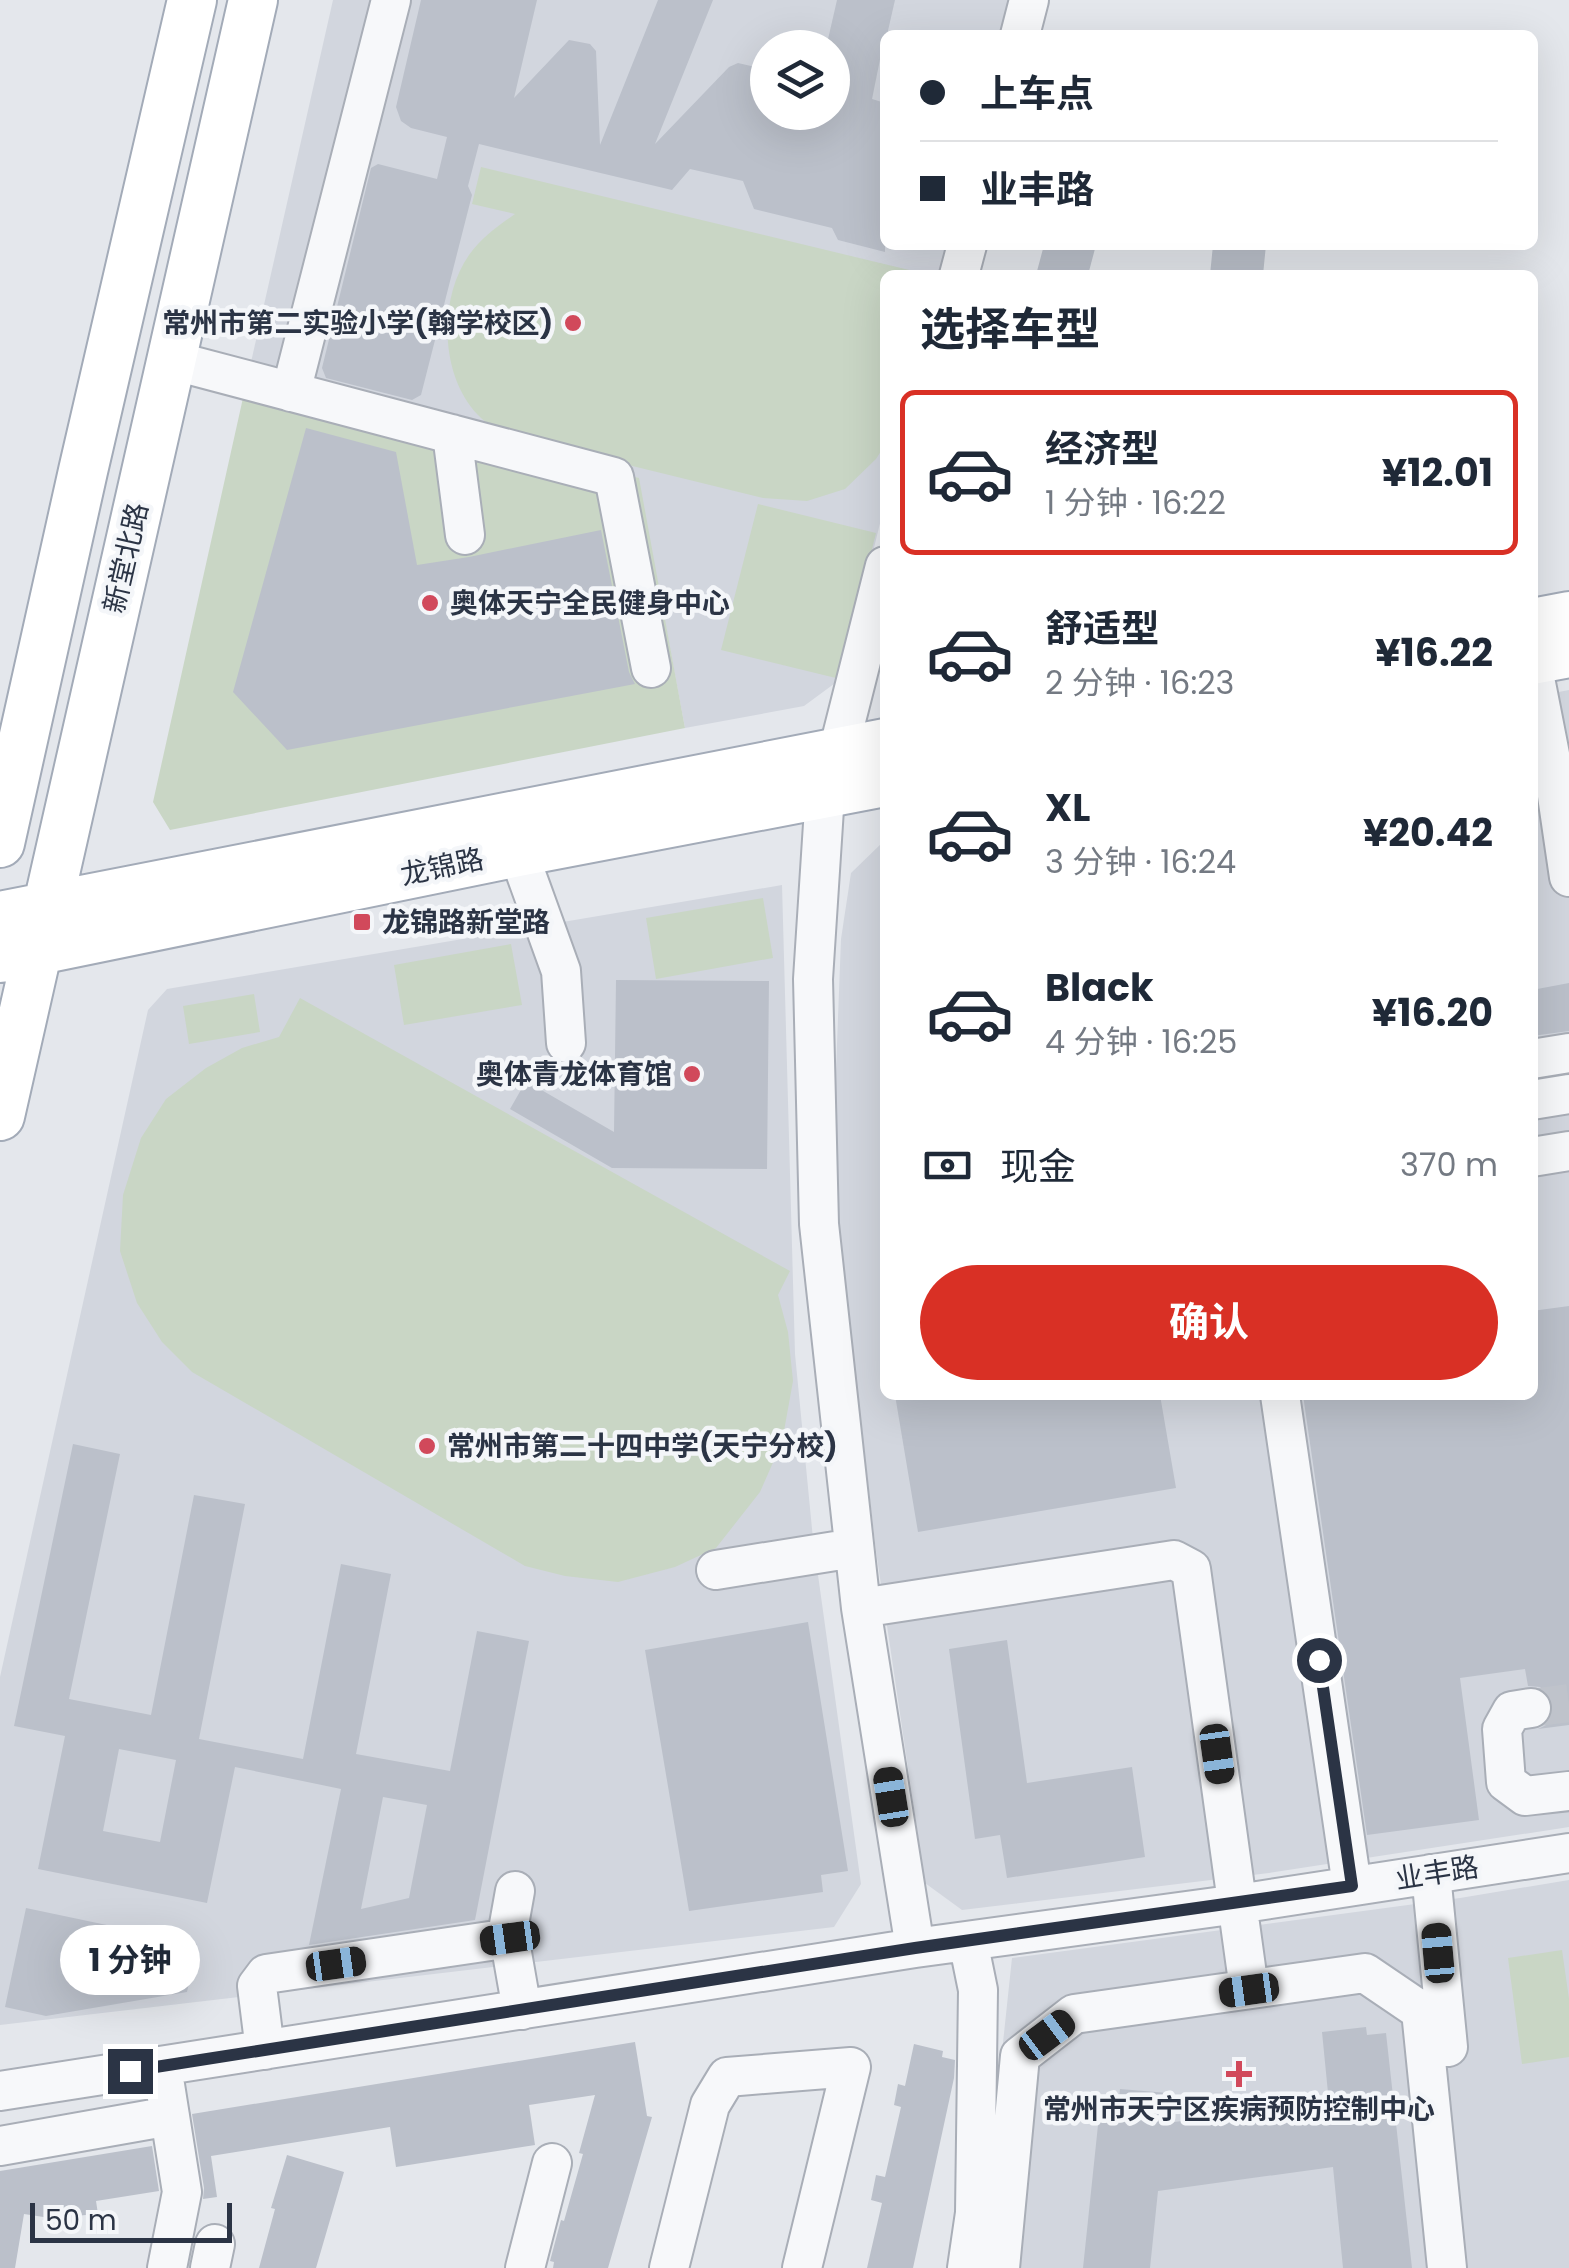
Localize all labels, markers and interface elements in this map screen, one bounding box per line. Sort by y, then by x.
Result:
map controls [750,30,850,130]
button: layers [750,30,850,130]
text: 上车点 [980,67,1094,120]
text: 业丰路 [980,163,1094,216]
text: 选择车型 [920,298,1100,361]
place label: 常州市第二实验小学(翰学校区) [162,304,553,343]
marker: 常州市第二实验小学(翰学校区) [562,312,584,334]
text: 经济型 [1045,422,1159,475]
icon: car [925,428,1015,518]
text: ¥12.01 [1382,446,1493,499]
text: 1 分钟 · 16:22 [1045,480,1226,525]
street label: 新堂北路 [94,499,158,617]
place label: 奥体天宁全民健身中心 [450,584,730,623]
marker: 奥体天宁全民健身中心 [419,592,441,614]
text: 舒适型 [1045,602,1159,655]
icon: car [925,608,1015,698]
text: ¥16.22 [1375,626,1493,679]
text: 2 分钟 · 16:23 [1045,660,1234,705]
text: XL [1045,781,1090,834]
icon: car [925,788,1015,878]
text: ¥20.42 [1363,806,1493,859]
street label: 龙锦路 [397,839,487,895]
text: 3 分钟 · 16:24 [1045,839,1236,884]
place label: 龙锦路新堂路 [382,903,550,942]
marker: 龙锦路新堂路 [351,911,373,933]
text: Black [1045,961,1154,1014]
icon: car [925,968,1015,1058]
text: ¥16.20 [1372,986,1493,1039]
text: 4 分钟 · 16:25 [1045,1019,1237,1064]
place label: 奥体青龙体育馆 [476,1055,672,1094]
marker: 奥体青龙体育馆 [681,1063,703,1085]
icon: cash [920,1138,975,1193]
text: 现金 [1000,1140,1076,1193]
text: 370 m [1400,1142,1498,1187]
button: 确认 [920,1265,1498,1380]
place label: 常州市第二十四中学(天宁分校) [447,1427,838,1466]
marker: 常州市第二十四中学(天宁分校) [416,1435,438,1457]
route start [1297,1638,1342,1683]
car [1198,1722,1236,1786]
car [871,1765,911,1829]
street label: 业丰路 [1392,1847,1482,1899]
car [478,1919,542,1957]
car [1420,1922,1456,1984]
callout: 1 分钟 [60,1926,200,1996]
text: 1 分钟 [89,1937,171,1982]
car [304,1945,368,1983]
car [1217,1971,1281,2009]
car [1014,2005,1080,2065]
route end [108,2049,153,2094]
marker: 常州市天宁区疾病预防控制中心 [1226,2061,1252,2087]
place label: 常州市天宁区疾病预防控制中心 [1043,2090,1435,2129]
scale bar [30,2198,232,2242]
text: 50 m [45,2201,116,2240]

